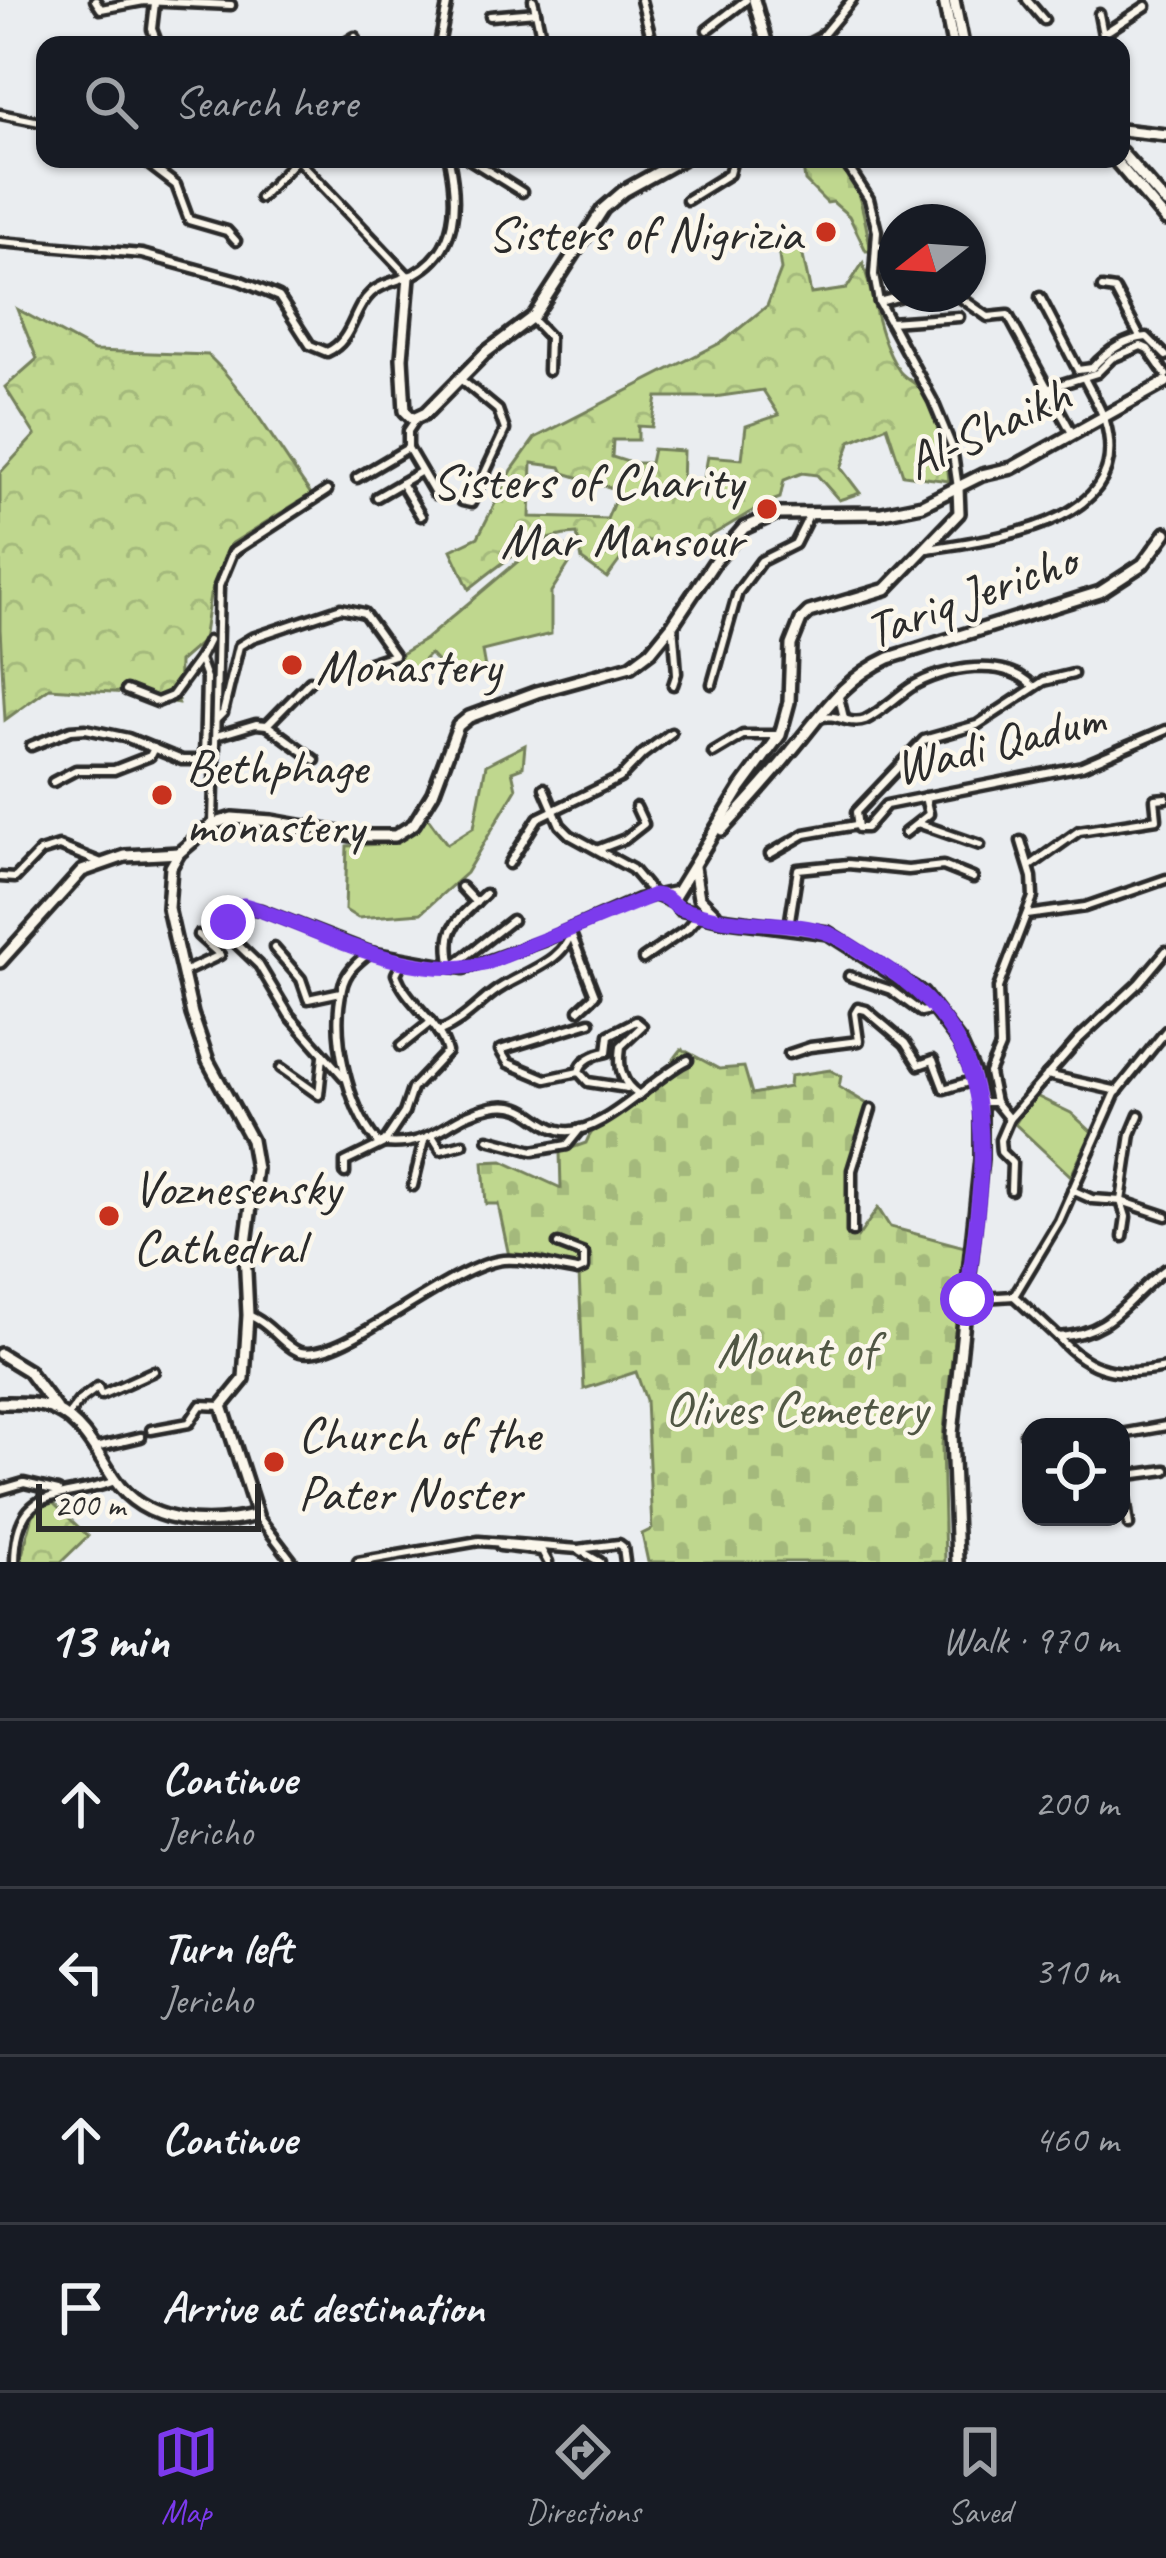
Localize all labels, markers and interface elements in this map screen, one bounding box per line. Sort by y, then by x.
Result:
search box [36,36,1130,168]
icon: search [78,69,144,135]
text: Search here [174,74,357,131]
place label: Sisters of Nigrizia [488,201,806,265]
north arrow [878,204,986,312]
marker: Sisters of Nigrizia [813,219,839,245]
street label: Al-Shaikh [895,362,1081,494]
place label: Sisters of Charity Mar Mansour [432,449,748,572]
marker: Sisters of Charity Mar Mansour [754,496,780,522]
street label: Tariq Jericho [856,526,1089,663]
place label: Monastery [316,634,504,698]
marker: Monastery [279,652,305,678]
street label: Wadi Qadum [888,685,1112,799]
place label: Bethphage monastery [186,735,371,858]
marker: Bethphage monastery [149,782,175,808]
route end [201,895,255,949]
place label: Voznesensky Cathedral [133,1156,344,1279]
marker: Voznesensky Cathedral [96,1203,122,1229]
route start [940,1272,994,1326]
park label: Mount of Olives Cemetery [665,1317,931,1440]
place label: Church of the Pater Noster [298,1402,544,1525]
map controls [1022,1418,1130,1526]
button: locate [1022,1418,1130,1526]
marker: Church of the Pater Noster [261,1449,287,1475]
scale bar [36,1478,261,1531]
text: 200 m [54,1484,125,1526]
text: 13 min [48,1608,169,1672]
text: Walk · 970 m [942,1616,1118,1665]
text: Continue [162,1751,296,1808]
icon: ahead [48,1771,114,1837]
text: 200 m [1034,1779,1118,1828]
text: Jericho [162,1808,253,1857]
text: Turn left [162,1919,292,1976]
icon: left [48,1939,114,2005]
text: 310 m [1034,1947,1118,1996]
text: Jericho [162,1976,253,2025]
icon: ahead [48,2107,114,2173]
text: Continue [162,2111,296,2168]
text: 460 m [1034,2115,1118,2164]
icon: arrive [48,2275,114,2341]
text: Arrive at destination [162,2279,484,2336]
tab: Map [153,2419,219,2533]
tab: Directions [526,2419,640,2533]
tab: Saved [947,2419,1013,2533]

